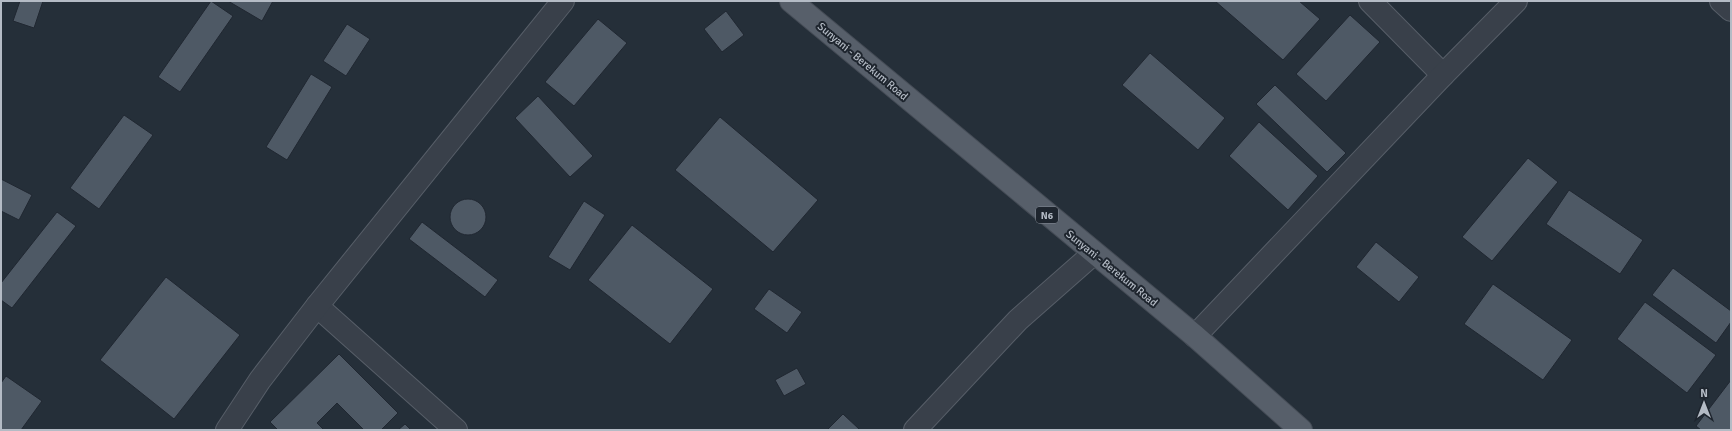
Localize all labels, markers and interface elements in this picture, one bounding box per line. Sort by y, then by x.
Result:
street label: Sunyani - Berekum Road [815,20,911,103]
road number: N6 [1036,207,1058,223]
street label: Sunyani - Berekum Road [1063,228,1160,309]
north arrow [1684,383,1724,423]
text: N [1700,387,1708,400]

